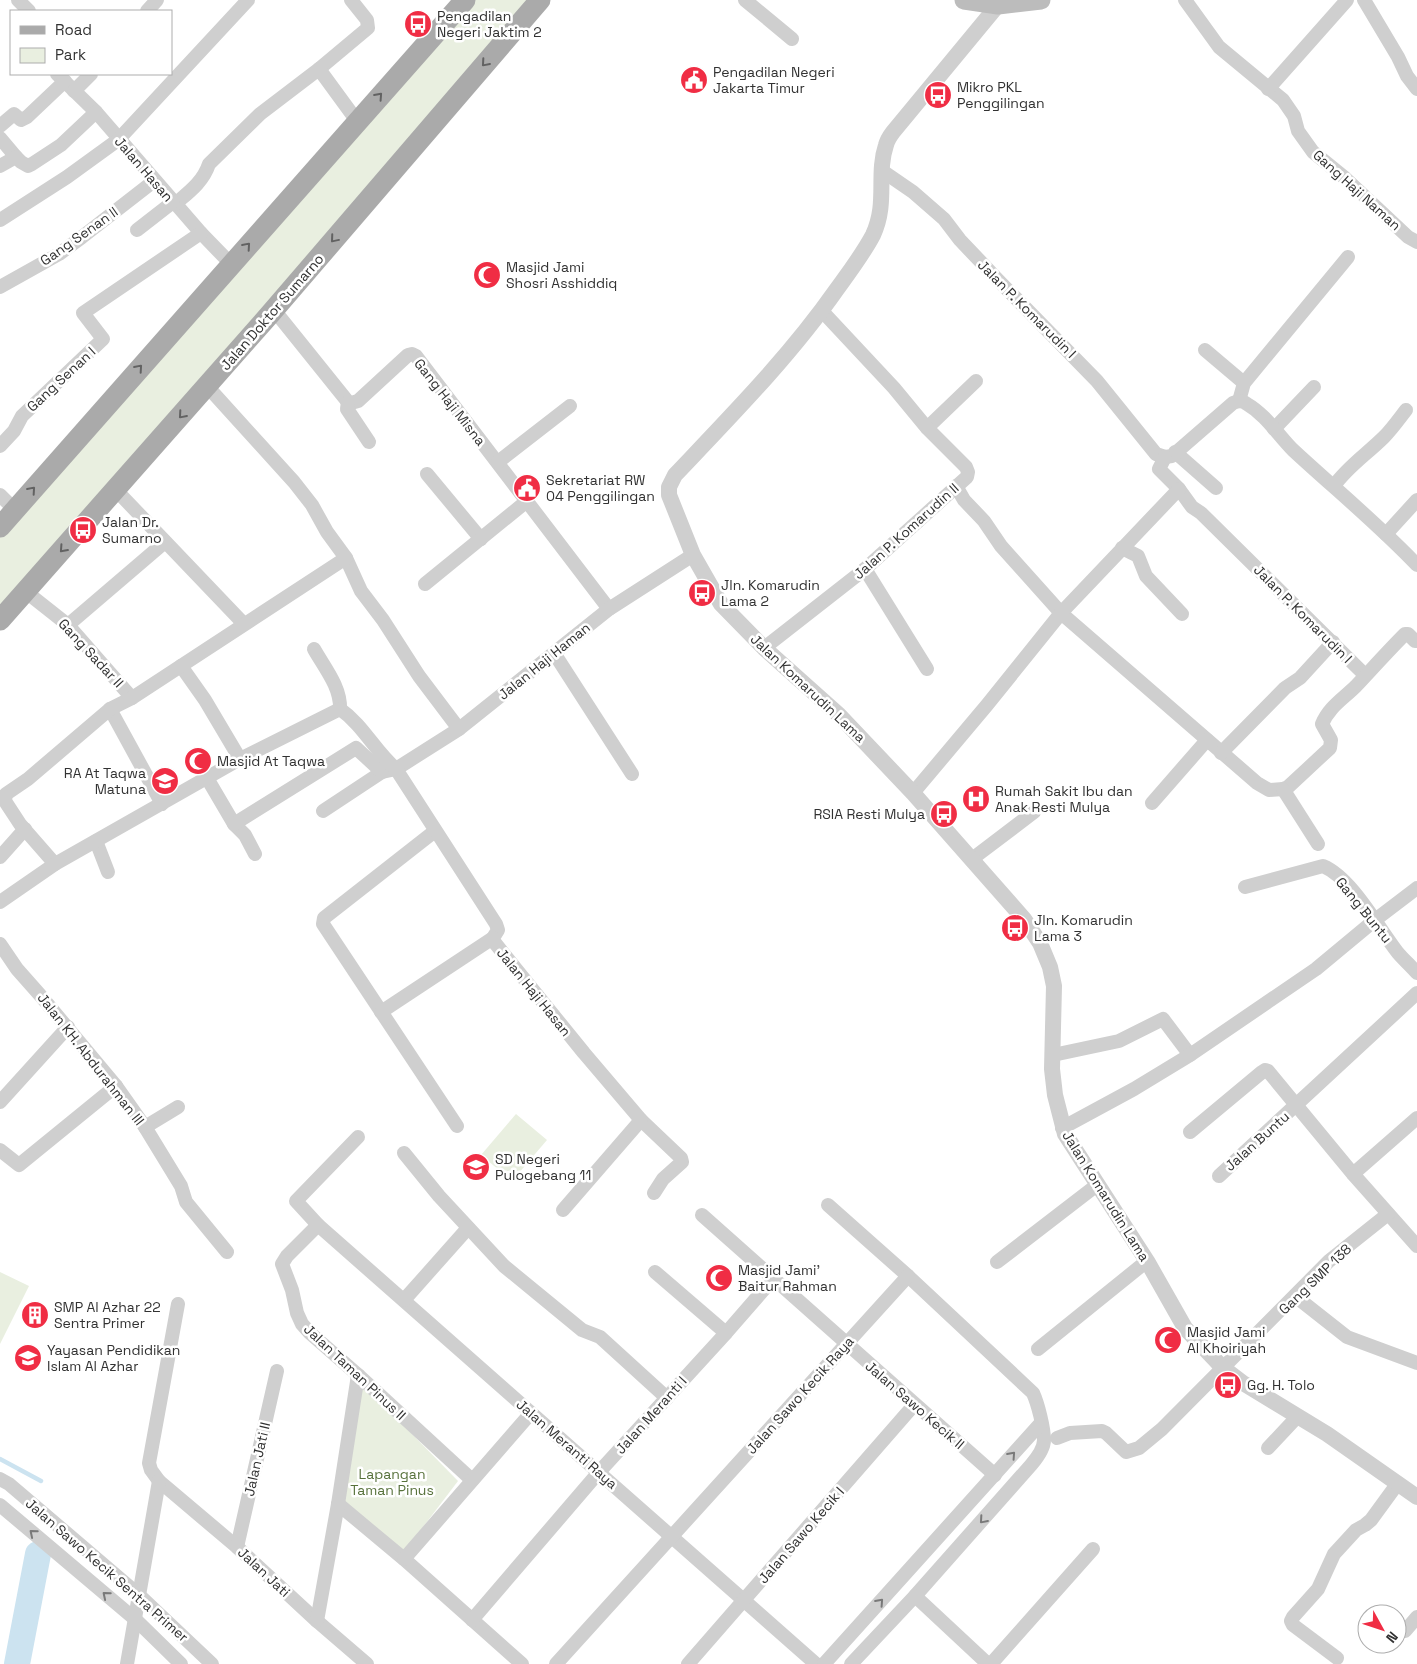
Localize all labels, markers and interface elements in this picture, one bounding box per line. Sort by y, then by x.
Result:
place label: Pengadilan Negeri Jaktim 2 [437,7,542,41]
bus stop icon: Pengadilan Negeri Jaktim 2 [403,9,433,39]
legend [10,10,172,75]
text: Road [55,20,92,39]
text: Park [55,45,86,64]
one-way arrow [482,57,490,66]
place label: Pengadilan Negeri Jakarta Timur [713,63,835,97]
public building icon: Pengadilan Negeri Jakarta Timur [679,65,709,95]
place label: Mikro PKL Penggilingan [957,78,1045,112]
bus stop icon: Mikro PKL Penggilingan [923,80,953,110]
one-way arrow [373,93,382,102]
street label: Jalan Hasan [111,133,177,205]
street label: Gang Haji Naman [1309,146,1405,234]
street label: Gang Senan II [37,203,121,269]
one-way arrow [331,233,340,242]
one-way arrow [241,243,250,252]
street label: Jalan Doktor Sumarno [216,250,328,374]
street label: Jalan P. Komarudin I [974,256,1080,362]
place label: Masjid Jami Shosri Asshiddiq [506,258,617,292]
mosque icon: Masjid Jami Shosri Asshiddiq [472,260,502,290]
street label: Gang Senan I [23,343,99,415]
street label: Gang Haji Misna [410,355,490,449]
one-way arrow [134,365,142,374]
one-way arrow [179,409,188,418]
place label: Sekretariat RW 04 Penggilingan [546,471,655,505]
public building icon: Sekretariat RW 04 Penggilingan [512,473,542,503]
street label: Jalan P. Komarudin II [850,479,962,583]
one-way arrow [26,486,35,495]
place label: Jalan Dr. Sumarno [102,513,162,547]
bus stop icon: Jalan Dr. Sumarno [68,515,98,545]
one-way arrow [60,544,69,553]
street label: Jalan P. Komarudin I [1250,561,1356,667]
place label: Jln. Komarudin Lama 2 [721,576,820,610]
bus stop icon: Jln. Komarudin Lama 2 [687,578,717,608]
street label: Gang Sadar II [55,615,127,691]
street label: Jalan Haji Haman [494,618,594,704]
street label: Jalan Komarudin Lama [747,630,869,746]
mosque icon: Masjid At Taqwa [183,746,213,776]
place label: Masjid At Taqwa [217,752,325,770]
place label: RA At Taqwa Matuna [64,764,146,798]
school or university icon: RA At Taqwa Matuna [150,766,180,796]
place label: Rumah Sakit Ibu dan Anak Resti Mulya [995,782,1133,816]
hospital icon: Rumah Sakit Ibu dan Anak Resti Mulya [961,784,991,814]
bus stop icon: RSIA Resti Mulya [929,799,959,829]
place label: RSIA Resti Mulya [813,805,925,823]
street label: Gang Buntu [1332,873,1396,947]
place label: Jln. Komarudin Lama 3 [1034,911,1133,945]
bus stop icon: Jln. Komarudin Lama 3 [1000,913,1030,943]
street label: Jalan Haji Hasan [493,944,575,1040]
street label: Jalan KH. Abdurahman III [34,989,148,1129]
street label: Jalan Buntu [1221,1107,1293,1175]
street label: Jalan Komarudin Lama [1058,1127,1154,1265]
place label: SD Negeri Pulogebang 11 [495,1150,591,1184]
school or university icon: SD Negeri Pulogebang 11 [461,1152,491,1182]
street label: Gang SMP 138 [1275,1240,1355,1318]
place label: Masjid Jami' Baitur Rahman [738,1261,837,1295]
mosque icon: Masjid Jami' Baitur Rahman [704,1263,734,1293]
place label: SMP Al Azhar 22 Sentra Primer [54,1298,161,1332]
building icon: SMP Al Azhar 22 Sentra Primer [20,1300,50,1330]
street label: Jalan Taman Pinus II [300,1320,410,1424]
place label: Masjid Jami Al Khoiriyah [1187,1323,1266,1357]
mosque icon: Masjid Jami Al Khoiriyah [1153,1325,1183,1355]
street label: Jalan Sawo Kecik Raya [742,1332,858,1458]
place label: Yayasan Pendidikan Islam Al Azhar [47,1341,180,1375]
school or university icon: Yayasan Pendidikan Islam Al Azhar [13,1343,43,1373]
street label: Jalan Sawo Kecik II [862,1357,968,1453]
bus stop icon: Gg. H. Tolo [1213,1370,1243,1400]
street label: Jalan Meranti I [611,1372,691,1458]
place label: Gg. H. Tolo [1247,1376,1315,1394]
street label: Jalan Meranti Raya [513,1395,621,1493]
street label: Jalan Jati II [240,1420,274,1498]
one-way arrow [1007,1452,1016,1461]
park label: Lapangan Taman Pinus [350,1465,434,1499]
street label: Jalan Sawo Kecik I [754,1483,848,1587]
street label: Jalan Sawo Kecik Sentra Primer [22,1494,192,1646]
one-way arrow [980,1514,988,1523]
one-way arrow [30,1530,39,1539]
street label: Jalan Jati [234,1543,294,1601]
one-way arrow [103,1592,112,1601]
one-way arrow [874,1598,883,1607]
north arrow [1357,1604,1407,1654]
text: N [1382,1628,1402,1647]

